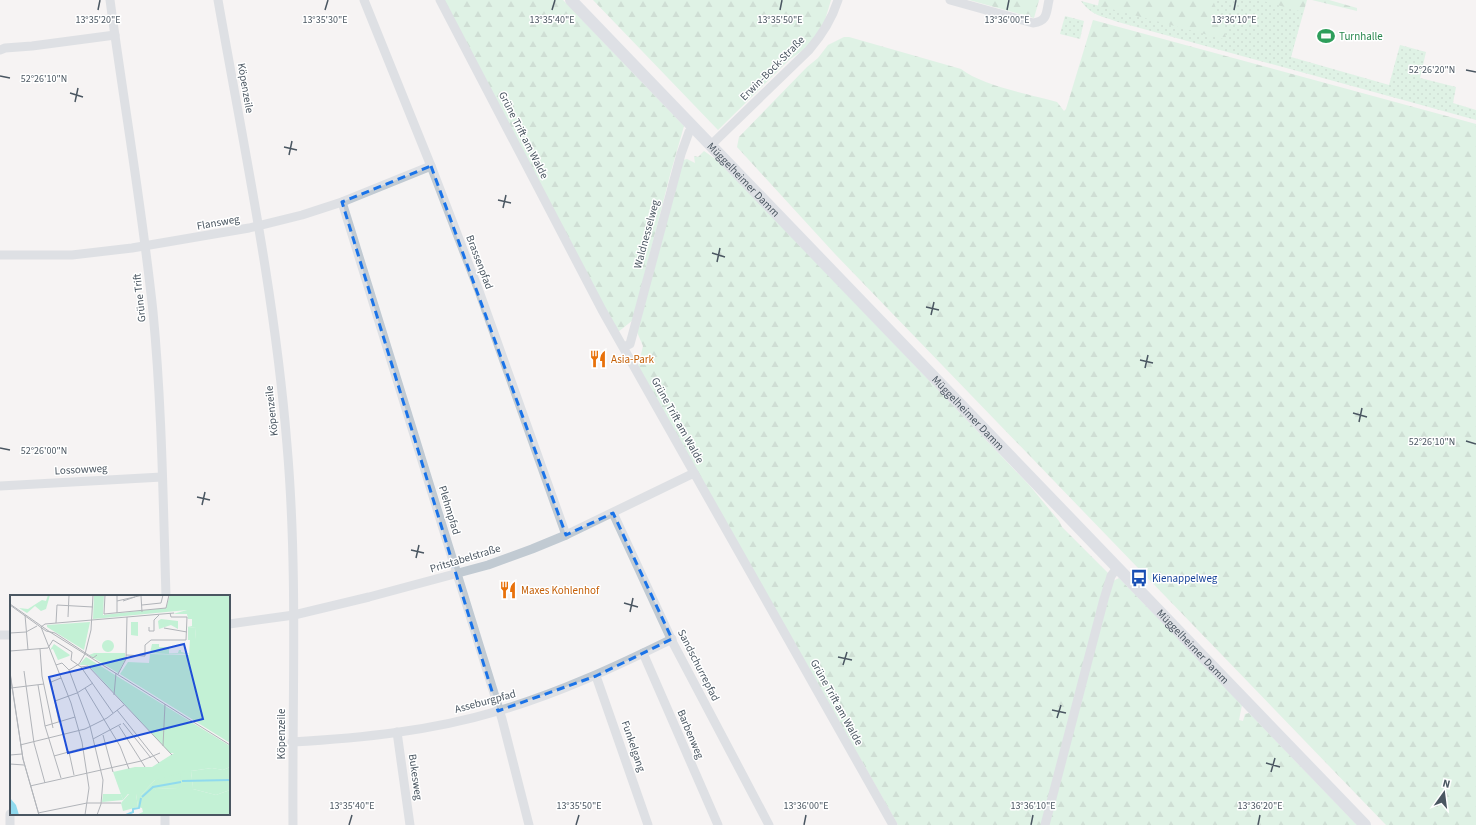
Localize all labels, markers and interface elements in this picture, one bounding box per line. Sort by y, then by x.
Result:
text: 13°35'20"E [75,13,121,27]
text: 13°35'30"E [302,13,348,27]
text: 13°35'40"E [529,13,575,27]
text: 13°35'50"E [757,13,803,27]
text: 13°36'00"E [984,13,1030,27]
text: 13°36'10"E [1211,13,1257,27]
sports icon: Turnhalle [1316,26,1336,46]
place label: Turnhalle [1339,29,1383,44]
street label: Erwin-Bock-Straße [737,32,808,104]
street label: Köpenzeile [234,62,257,115]
text: 52°26'20"N [1409,63,1455,77]
text: 52°26'10"N [21,72,67,86]
street label: Grüne Trift am Walde [495,89,552,182]
street label: Müggelheimer Damm [704,139,783,220]
street label: Waldnesselweg [630,198,663,270]
street label: Flansweg [196,211,241,234]
street label: Brassenpfad [462,233,497,291]
street label: Grüne Trift [129,272,150,323]
restaurant icon: Asia-Park [588,349,608,369]
place label: Asia-Park [611,352,655,367]
street label: Müggelheimer Damm [928,372,1008,454]
street label: Grüne Trift am Walde [648,375,708,466]
street label: Köpenzeile [261,384,282,437]
text: 52°26'10"N [1409,435,1455,449]
text: 52°26'00"N [21,444,67,458]
street label: Lossowweg [54,461,108,478]
street label: Plehmpfad [435,484,464,536]
street label: Pritstabelstraße [428,540,503,576]
bus stop icon: Kienappelweg [1129,568,1149,588]
place label: Kienappelweg [1152,571,1218,586]
restaurant icon: Maxes Kohlenhof [498,580,518,600]
place label: Maxes Kohlenhof [521,583,600,598]
inset map [10,595,230,815]
street label: Müggelheimer Damm [1153,606,1232,687]
street label: Sandschurrepfad [674,627,723,704]
street label: Grüne Trift am Walde [807,657,867,748]
street label: Asseburgpfad [453,686,517,717]
street label: Barbenweg [673,707,708,762]
street label: Köpenzeile [274,708,289,759]
street label: Funkelgang [618,719,649,774]
street label: Bukesweg [405,753,426,802]
north arrow [1424,773,1464,813]
text: N [1441,776,1452,792]
text: 13°35'40"E [329,799,375,813]
text: 13°35'50"E [556,799,602,813]
text: 13°36'00"E [783,799,829,813]
text: 13°36'10"E [1010,799,1056,813]
text: 13°36'20"E [1237,799,1283,813]

